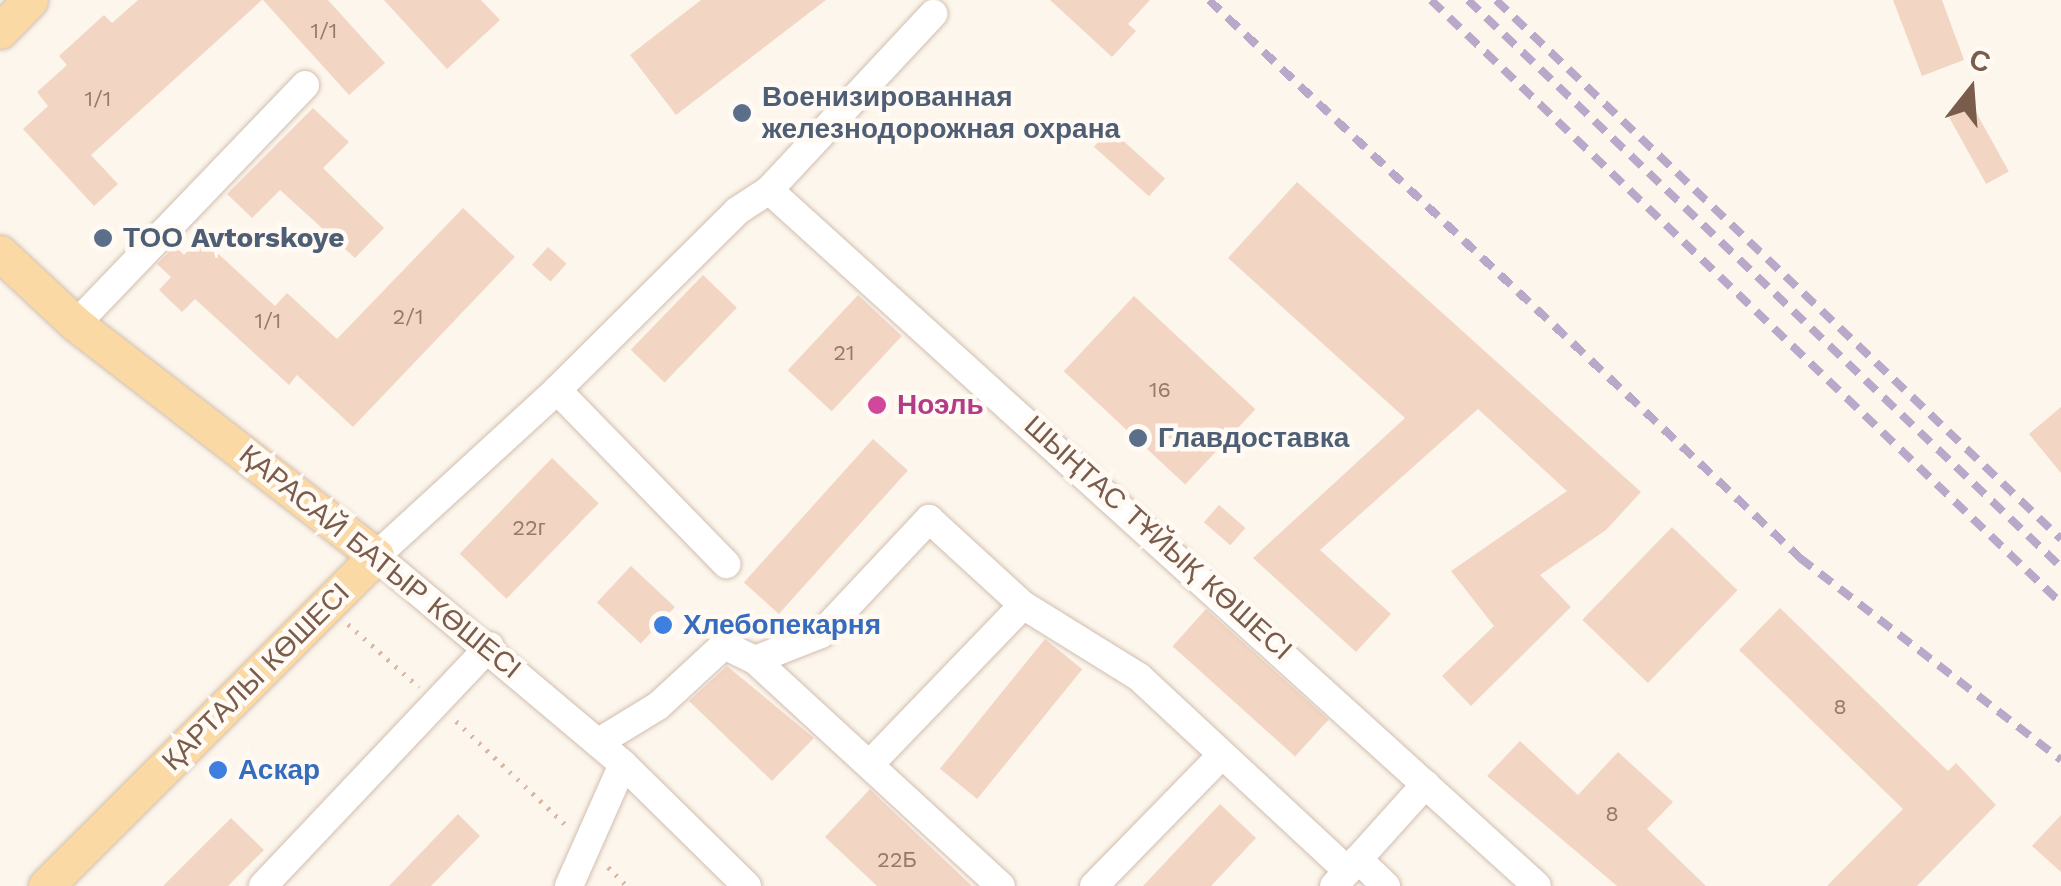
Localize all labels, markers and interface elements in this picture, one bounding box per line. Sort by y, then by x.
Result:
house number: 1/1 [311,18,337,44]
north arrow [1921,40,2021,140]
text: С [1965,42,1994,80]
place label: Военизированная железнодорожная охрана [762,80,1120,146]
house number: 1/1 [85,86,111,112]
marker: Военизированная железнодорожная охрана [731,102,753,124]
place label: ТОО Avtorskoye [123,221,344,255]
marker: ТОО Avtorskoye [92,227,114,249]
house number: 2/1 [392,304,424,330]
house number: 1/1 [255,308,281,334]
house number: 21 [833,340,855,366]
house number: 16 [1149,377,1171,403]
place label: Ноэль [897,388,984,422]
marker: Ноэль [866,394,888,416]
street label: ШЫҢТАС ТҰЙЫҚ КӨШЕСІ [1017,409,1299,667]
place label: Главдоставка [1158,421,1349,455]
marker: Главдоставка [1127,427,1149,449]
street label: ҚАРАСАЙ БАТЫР КӨШЕСІ [232,438,528,686]
house number: 22г [512,515,546,541]
street label: ҚАРТАЛЫ КӨШЕСІ [155,576,357,778]
place label: Хлебопекарня [683,608,881,642]
marker: Хлебопекарня [652,614,674,636]
house number: 8 [1833,694,1847,720]
place label: Аскар [238,753,320,787]
marker: Аскар [207,759,229,781]
house number: 8 [1605,801,1619,827]
house number: 22Б [877,847,917,873]

